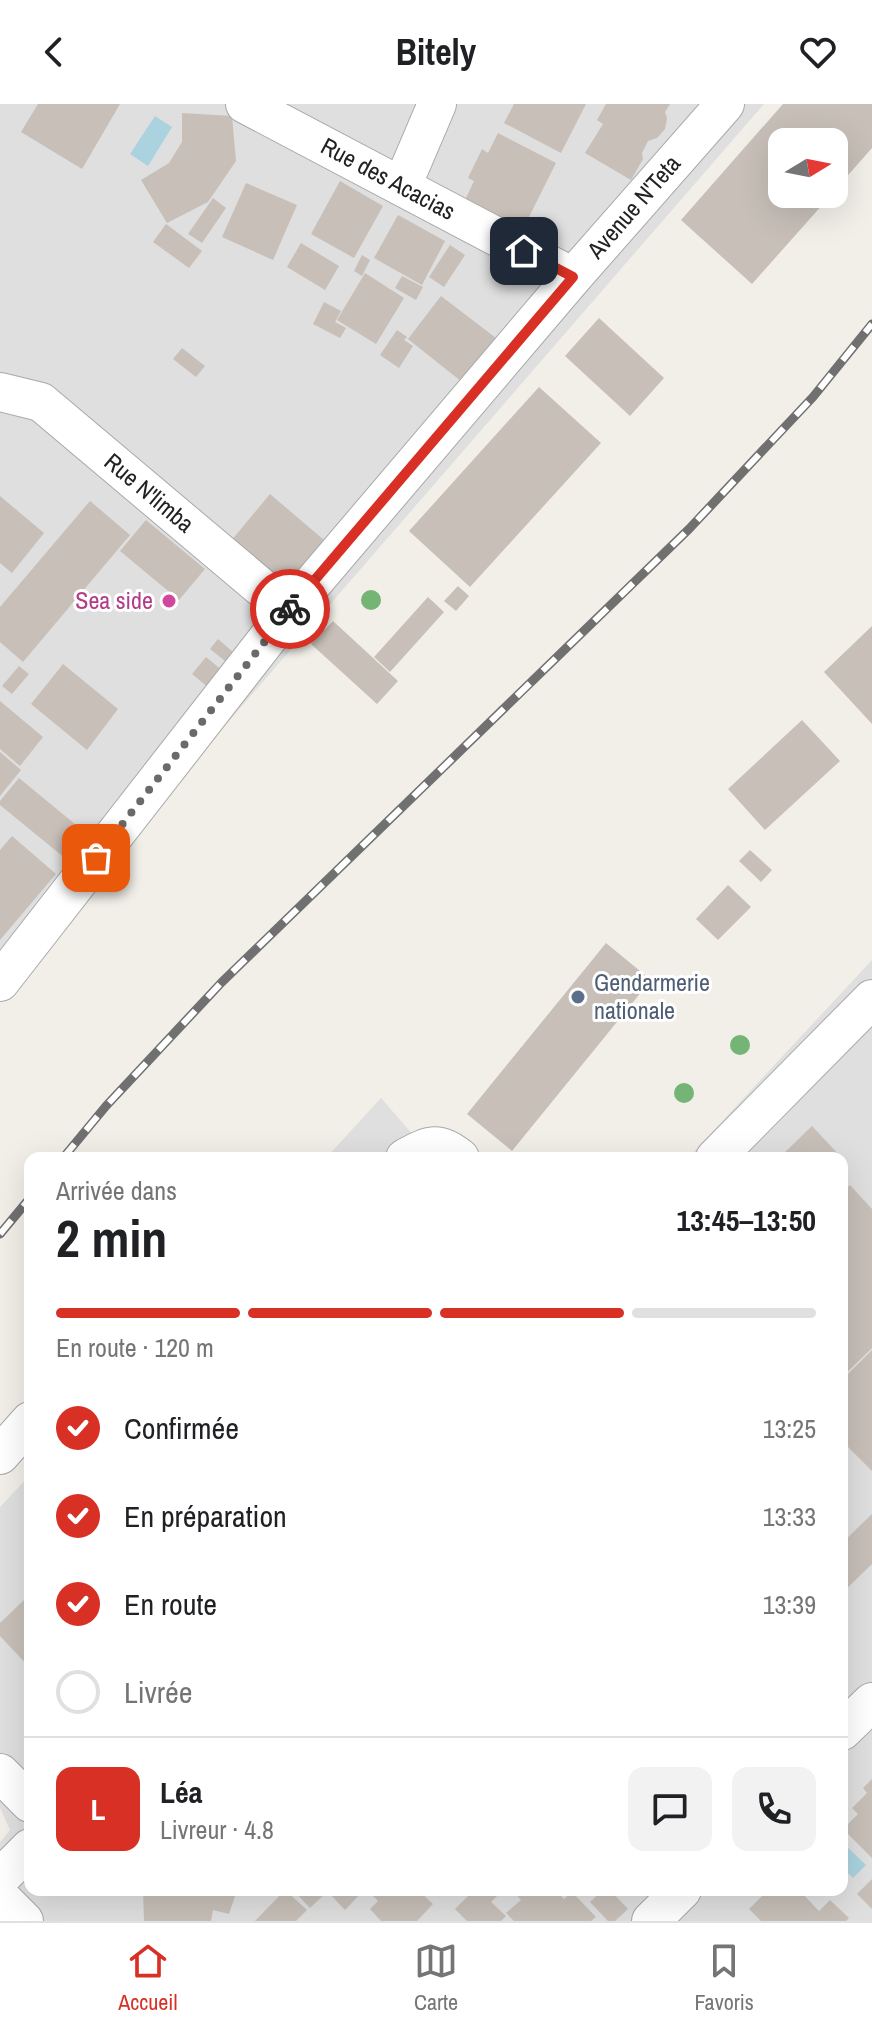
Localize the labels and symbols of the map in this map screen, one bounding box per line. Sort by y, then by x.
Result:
north arrow [768,128,848,208]
street label: Rue des Acacias [316,129,461,227]
street label: Avenue N'Teta [579,148,687,266]
pin [490,217,558,285]
street label: Rue N'limba [98,445,201,539]
courier [250,569,330,649]
place label: Sea side [75,584,153,616]
marker: Sea side [160,592,178,610]
pin [62,824,130,892]
place label: Gendarmerie nationale [594,966,710,1026]
marker: Gendarmerie nationale [569,988,587,1006]

